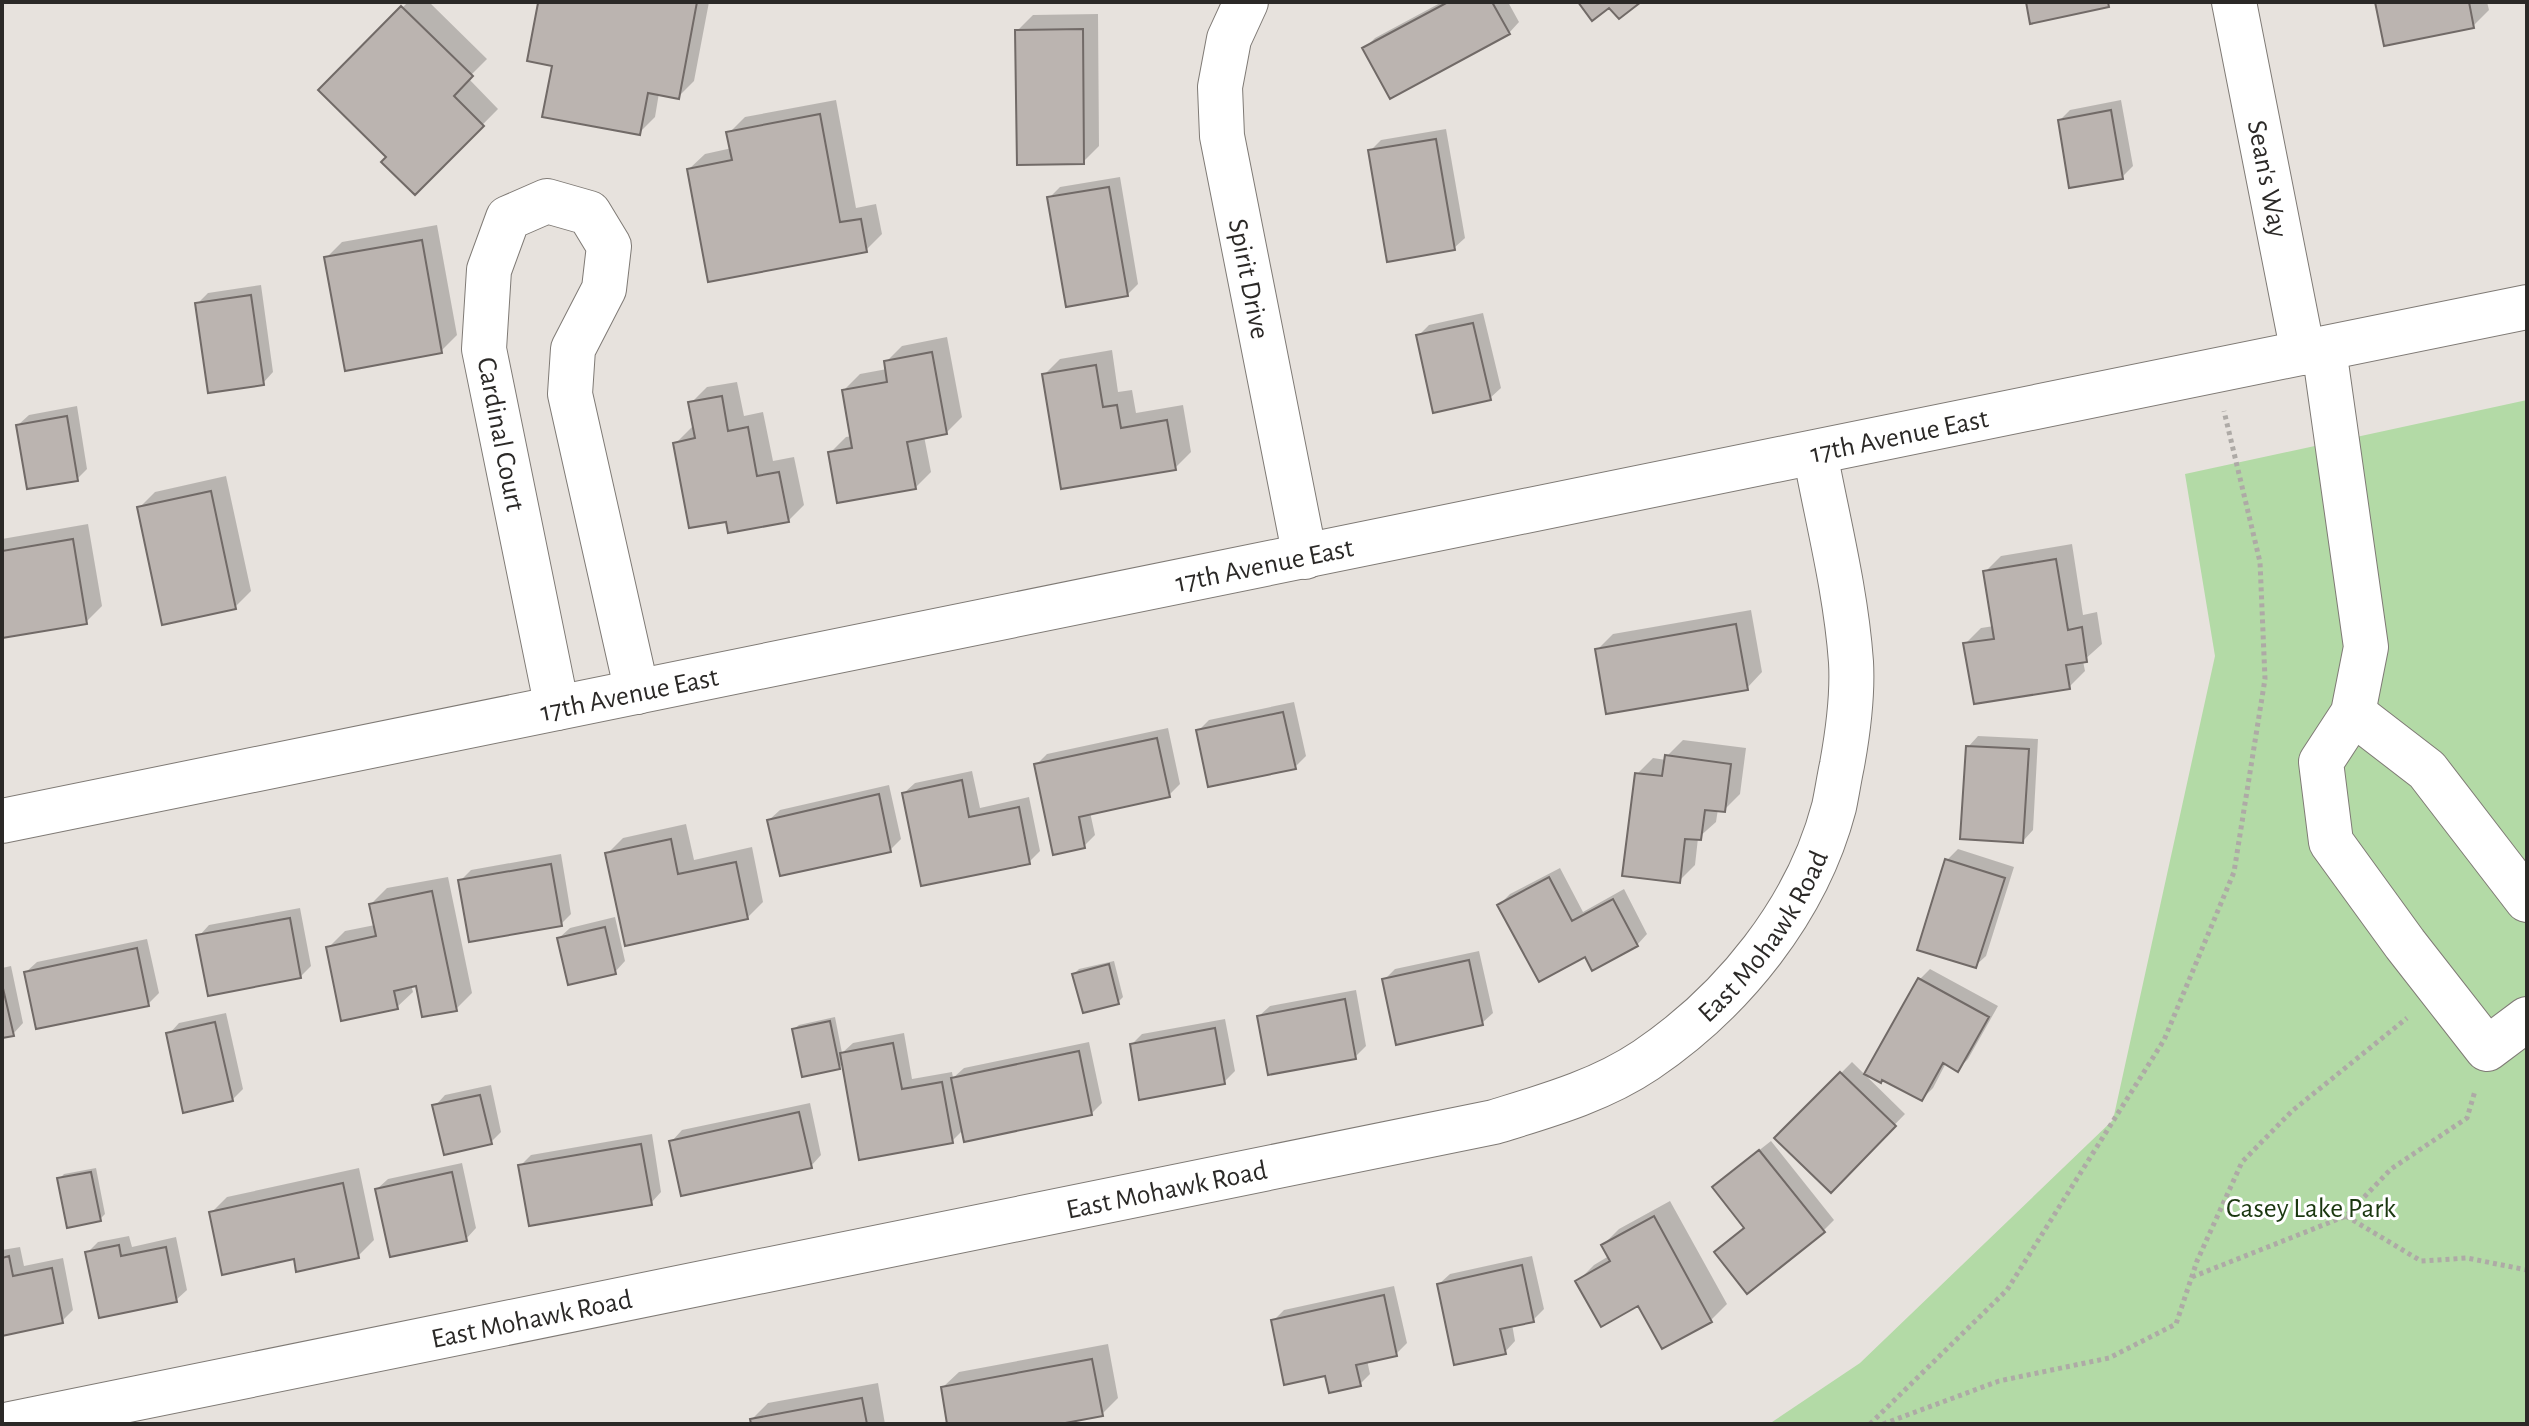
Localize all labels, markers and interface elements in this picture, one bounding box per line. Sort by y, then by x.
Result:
street label: Sean's Way [2242,118,2292,240]
street label: Spirit Drive [1223,217,1274,342]
street label: Cardinal Court [471,355,529,514]
street label: 17th Avenue East [1808,405,1991,469]
street label: 17th Avenue East [1173,534,1356,598]
street label: 17th Avenue East [538,664,721,727]
street label: East Mohawk Road [1693,847,1834,1028]
street label: East Mohawk Road [1064,1157,1270,1225]
park label: Casey Lake Park [2226,1195,2396,1223]
street label: East Mohawk Road [429,1286,635,1354]

